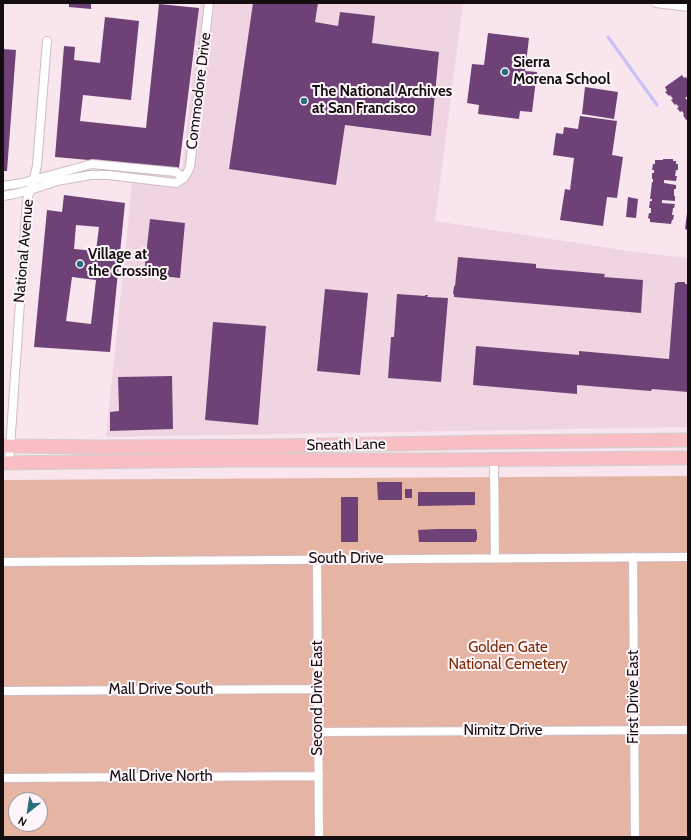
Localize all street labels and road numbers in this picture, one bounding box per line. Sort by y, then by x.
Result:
street label: Commodore Drive [183,32,215,150]
street label: National Avenue [11,198,37,304]
street label: Sneath Lane [306,435,386,455]
street label: South Drive [308,550,384,568]
street label: Second Drive East [309,640,327,756]
street label: First Drive East [625,650,643,744]
street label: Mall Drive South [109,681,213,699]
street label: Nimitz Drive [463,722,543,740]
street label: Mall Drive North [109,768,213,786]

